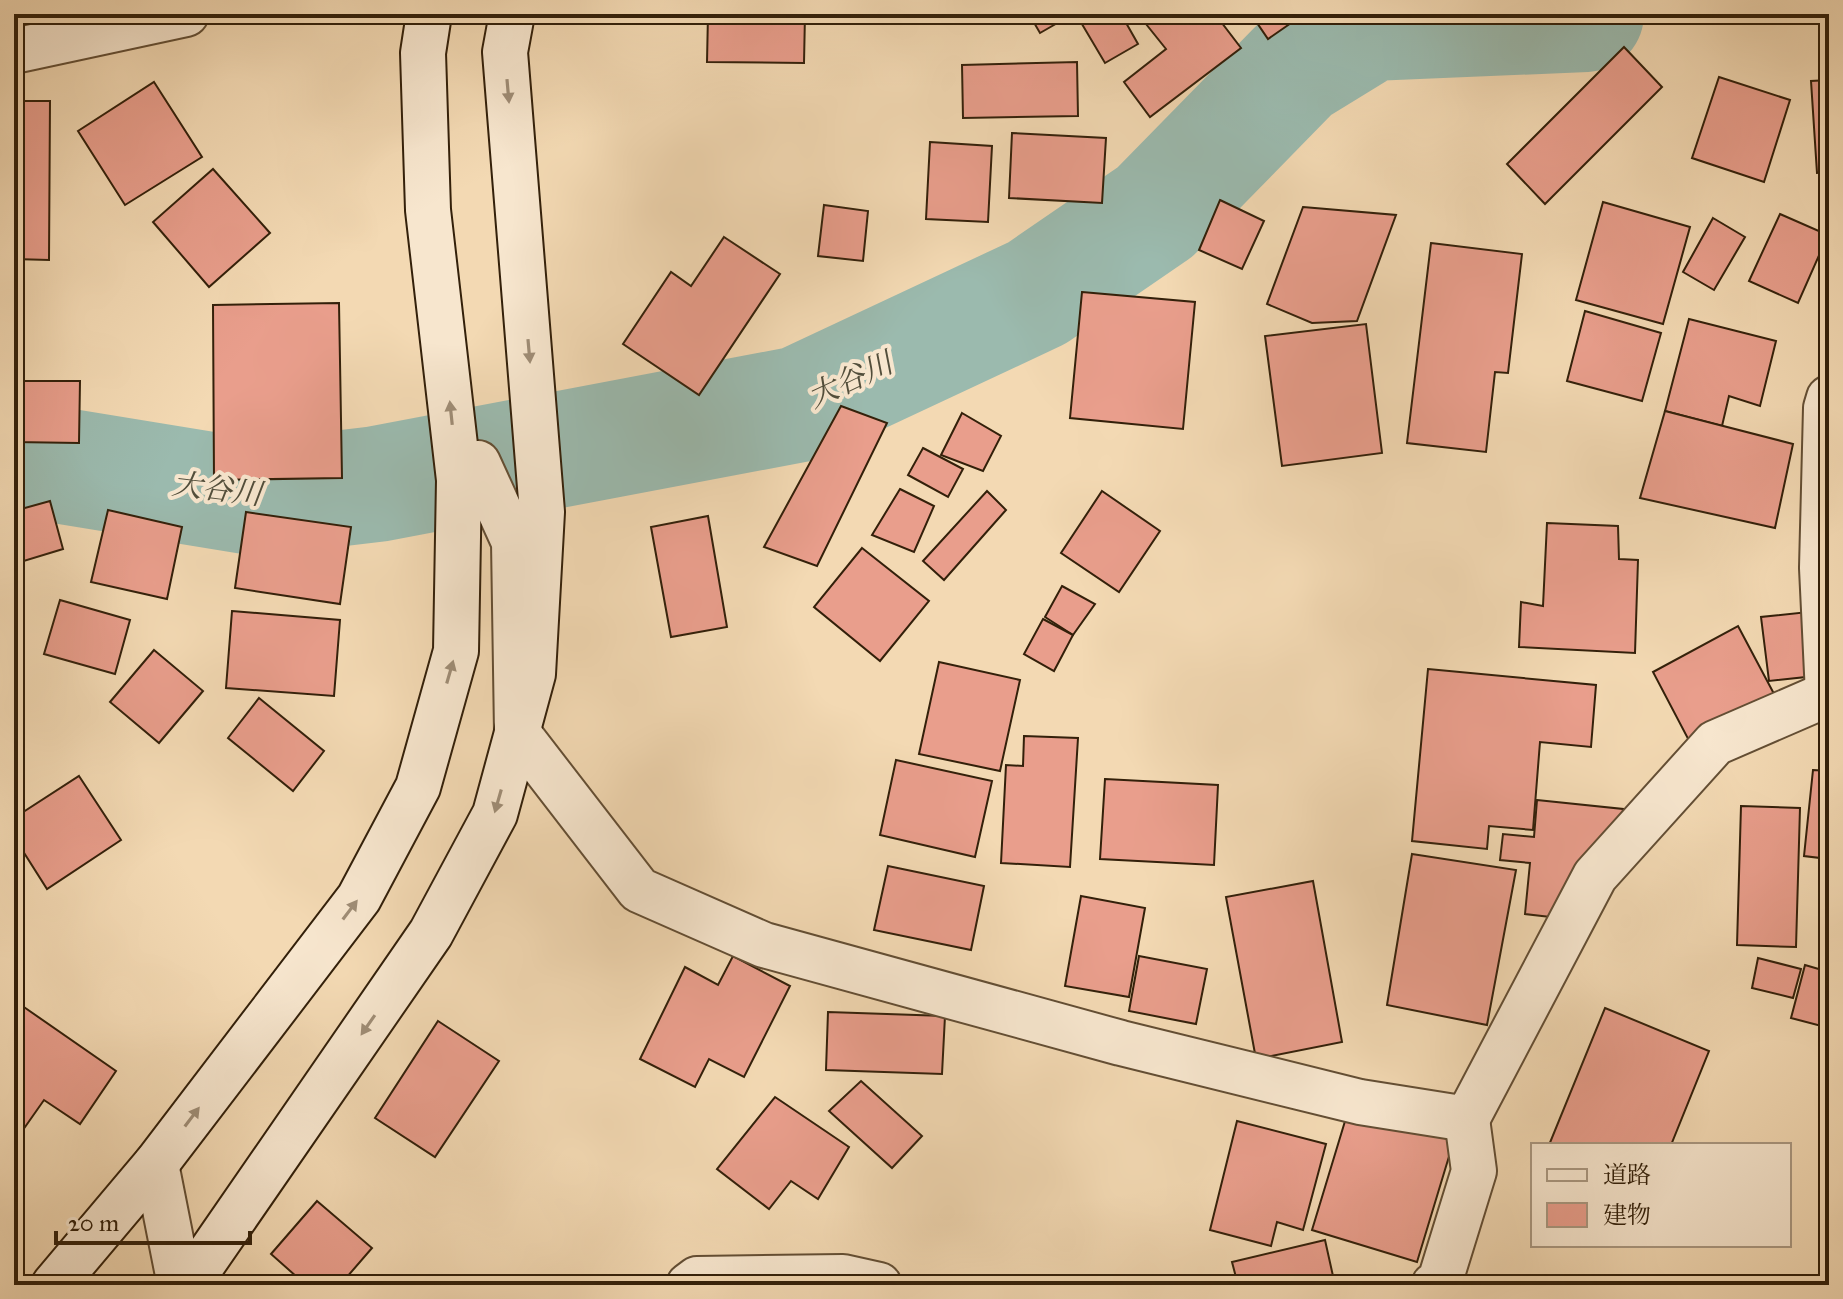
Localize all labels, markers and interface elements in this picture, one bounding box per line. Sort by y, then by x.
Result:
one-way arrow [502,79,515,104]
one-way arrow [523,338,536,363]
water label: 大谷川 [802,343,901,415]
one-way arrow [445,400,458,425]
water label: 大谷川 [170,466,267,513]
one-way arrow [444,659,457,683]
one-way arrow [491,790,504,814]
one-way arrow [342,900,358,920]
one-way arrow [361,1014,376,1036]
one-way arrow [184,1106,200,1127]
legend [1531,1143,1791,1247]
text: 道路 [1603,1160,1651,1190]
scale bar [56,1195,250,1245]
text: 建物 [1603,1200,1651,1230]
text: 20 m [68,1208,119,1238]

